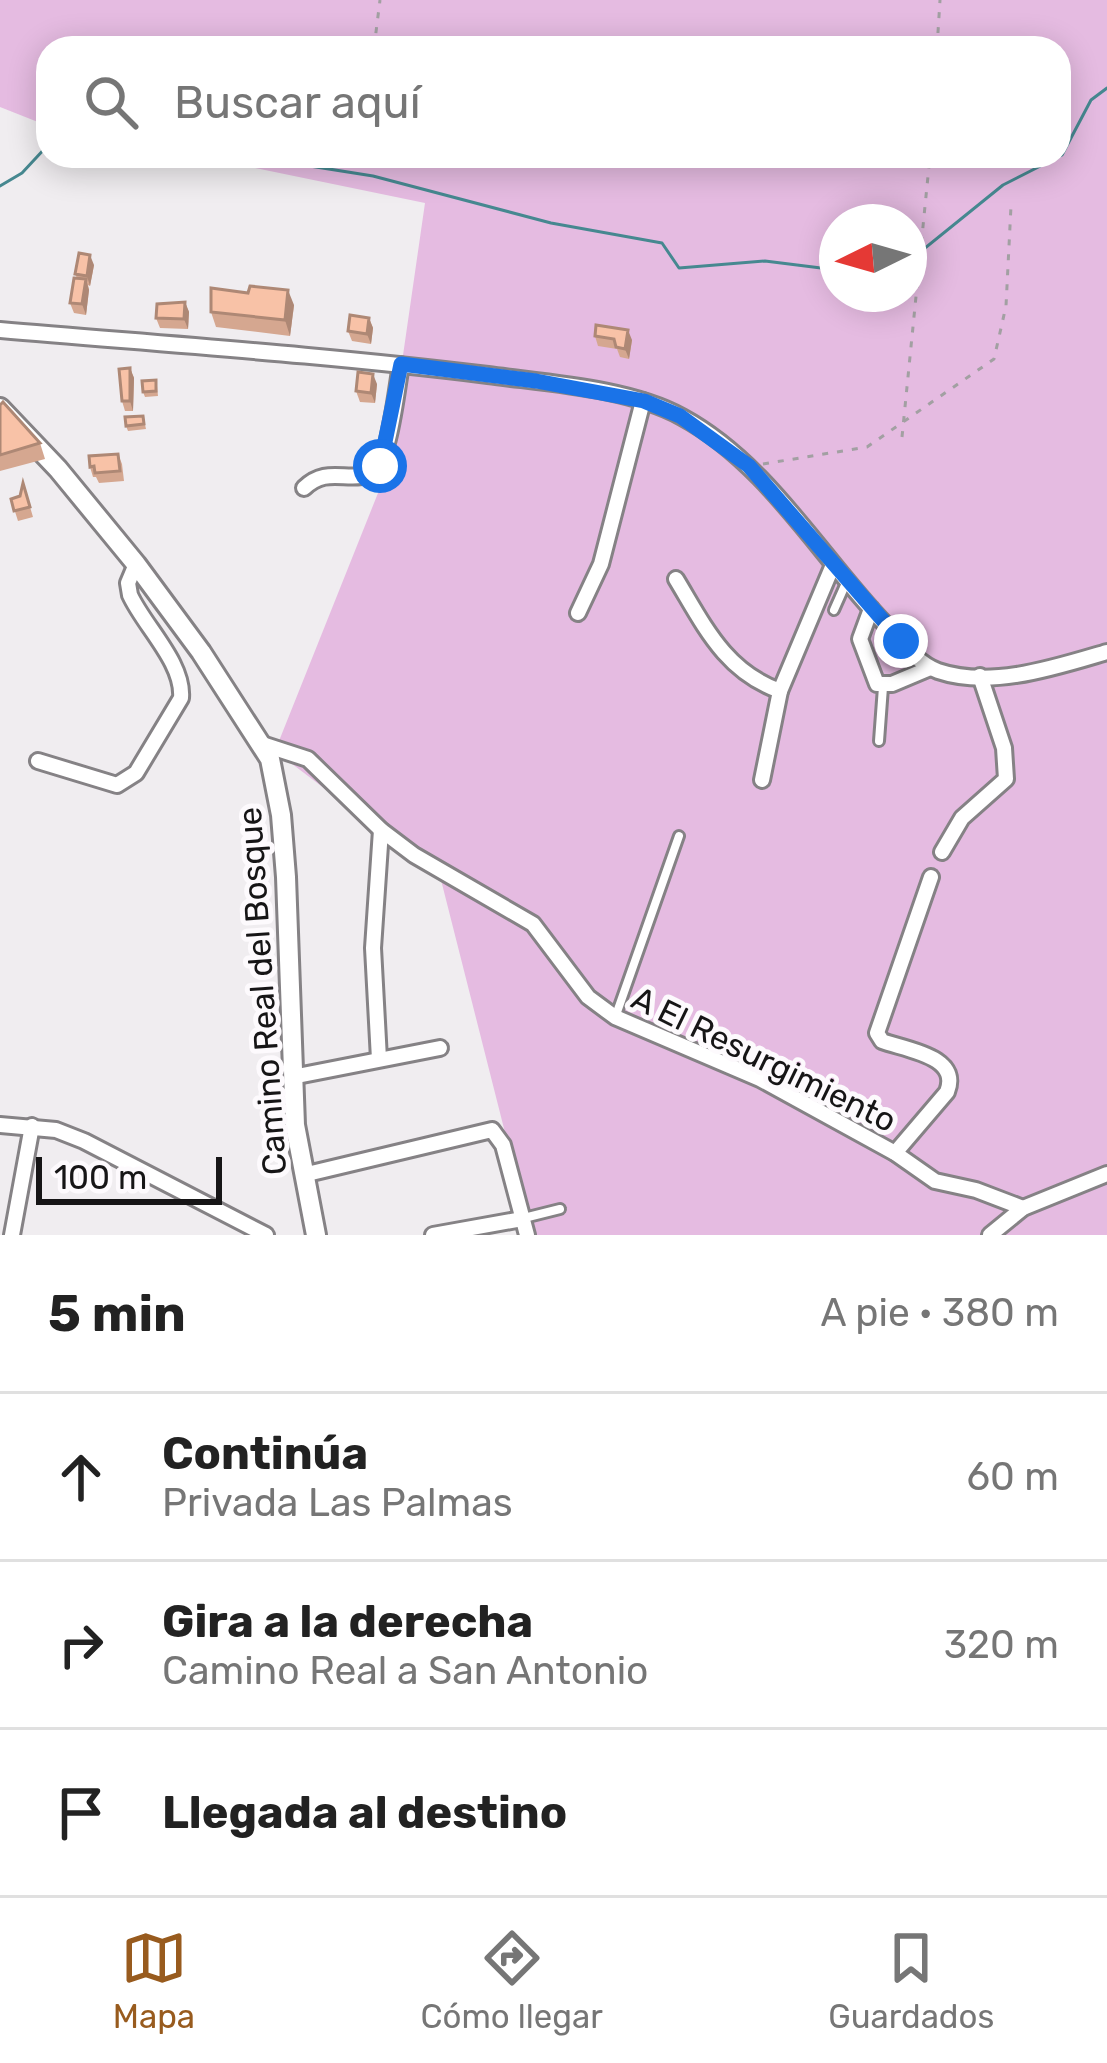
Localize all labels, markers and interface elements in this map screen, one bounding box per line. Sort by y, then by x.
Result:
search box [36,36,1071,168]
icon: search [78,69,144,135]
text: Buscar aquí [174,76,421,129]
north arrow [819,204,927,312]
route start [353,439,407,493]
route end [874,614,928,668]
street label: Camino Real del Bosque [230,806,294,1176]
street label: A El Resurgimiento [625,978,903,1140]
scale bar [36,1151,222,1204]
text: 100 m [54,1158,147,1197]
text: 5 min [48,1283,186,1344]
text: A pie · 380 m [821,1290,1059,1336]
text: Continúa [162,1427,368,1480]
icon: ahead [48,1444,114,1510]
text: 60 m [966,1454,1059,1500]
text: Privada Las Palmas [162,1480,513,1526]
text: Gira a la derecha [162,1595,533,1648]
icon: right [48,1612,114,1678]
text: 320 m [944,1622,1059,1668]
text: Camino Real a San Antonio [162,1648,649,1694]
icon: arrive [48,1780,114,1846]
text: Llegada al destino [162,1786,567,1839]
tab: Mapa [113,1925,195,2036]
tab: Cómo llegar [421,1925,603,2036]
tab: Guardados [828,1925,994,2036]

